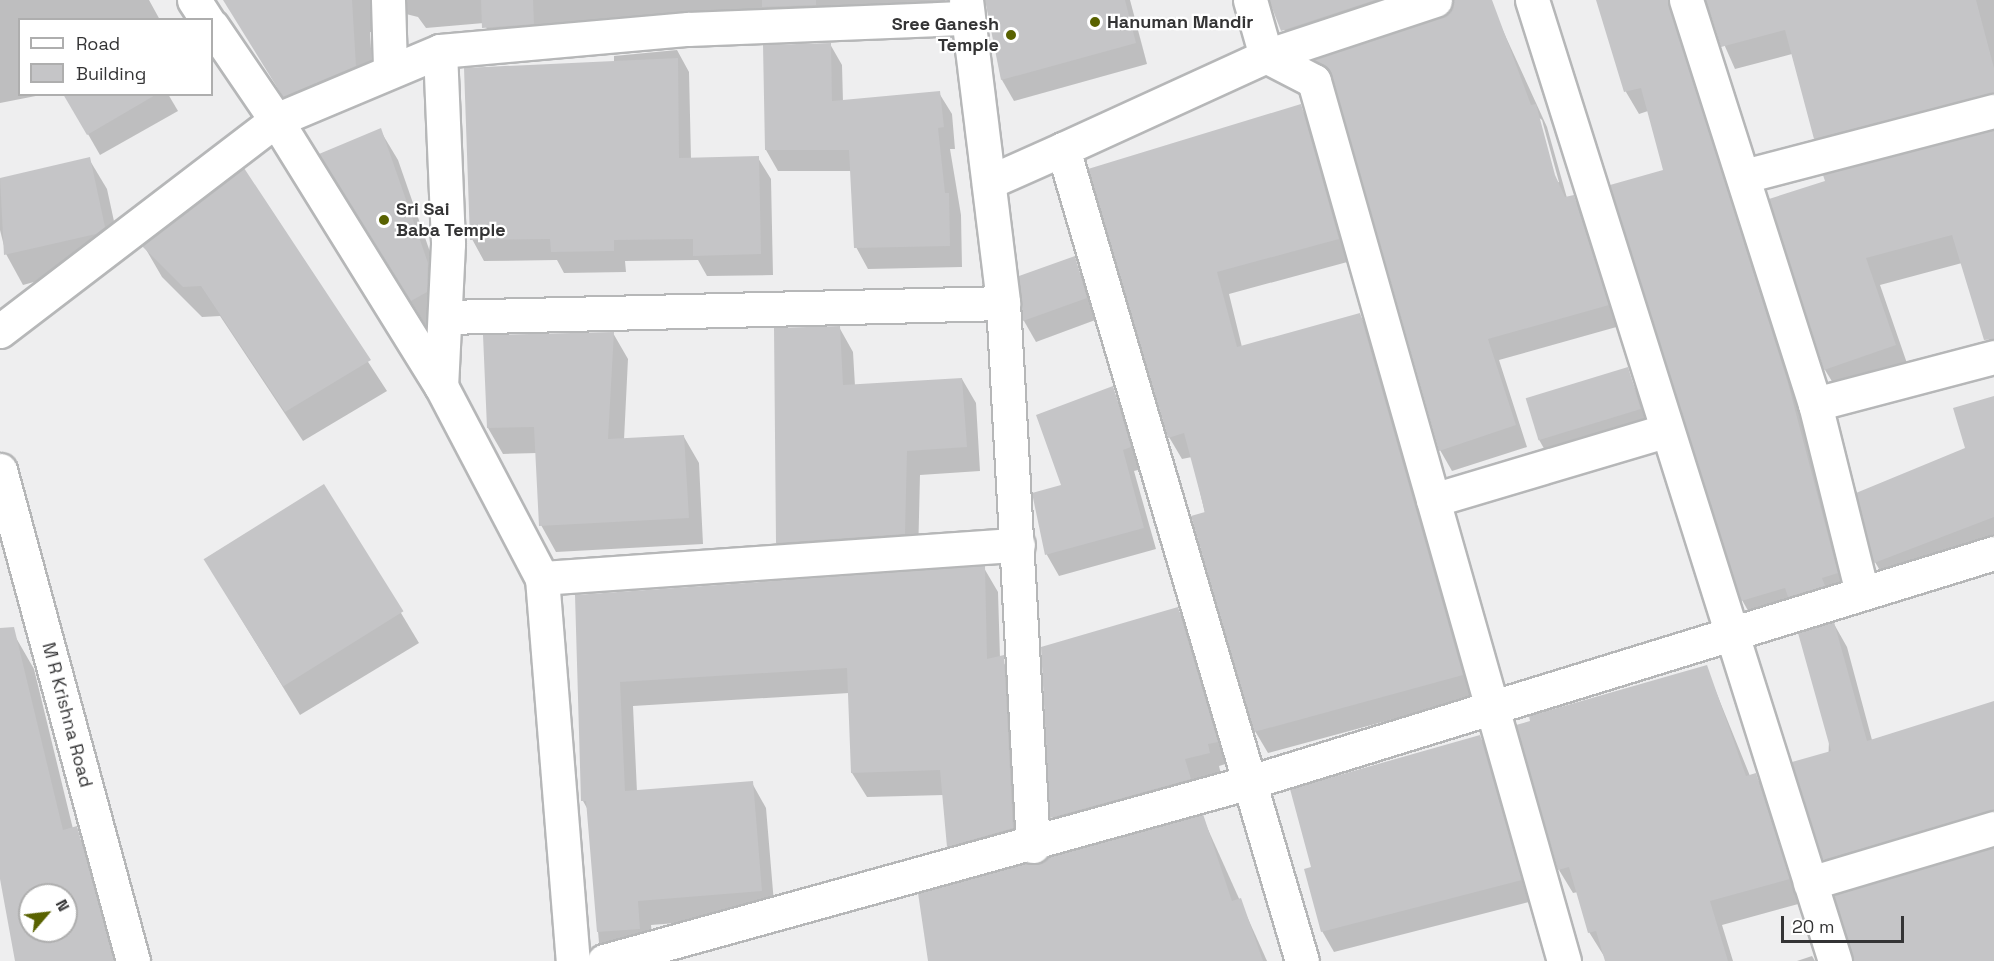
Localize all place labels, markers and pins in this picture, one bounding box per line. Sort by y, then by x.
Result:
place label: Hanuman Mandir [1107,11,1253,33]
place label: Sree Ganesh Temple [892,14,999,57]
marker: Hanuman Mandir [1088,15,1102,29]
marker: Sree Ganesh Temple [1004,28,1018,42]
place label: Sri Sai Baba Temple [396,199,506,242]
marker: Sri Sai Baba Temple [377,213,391,227]

